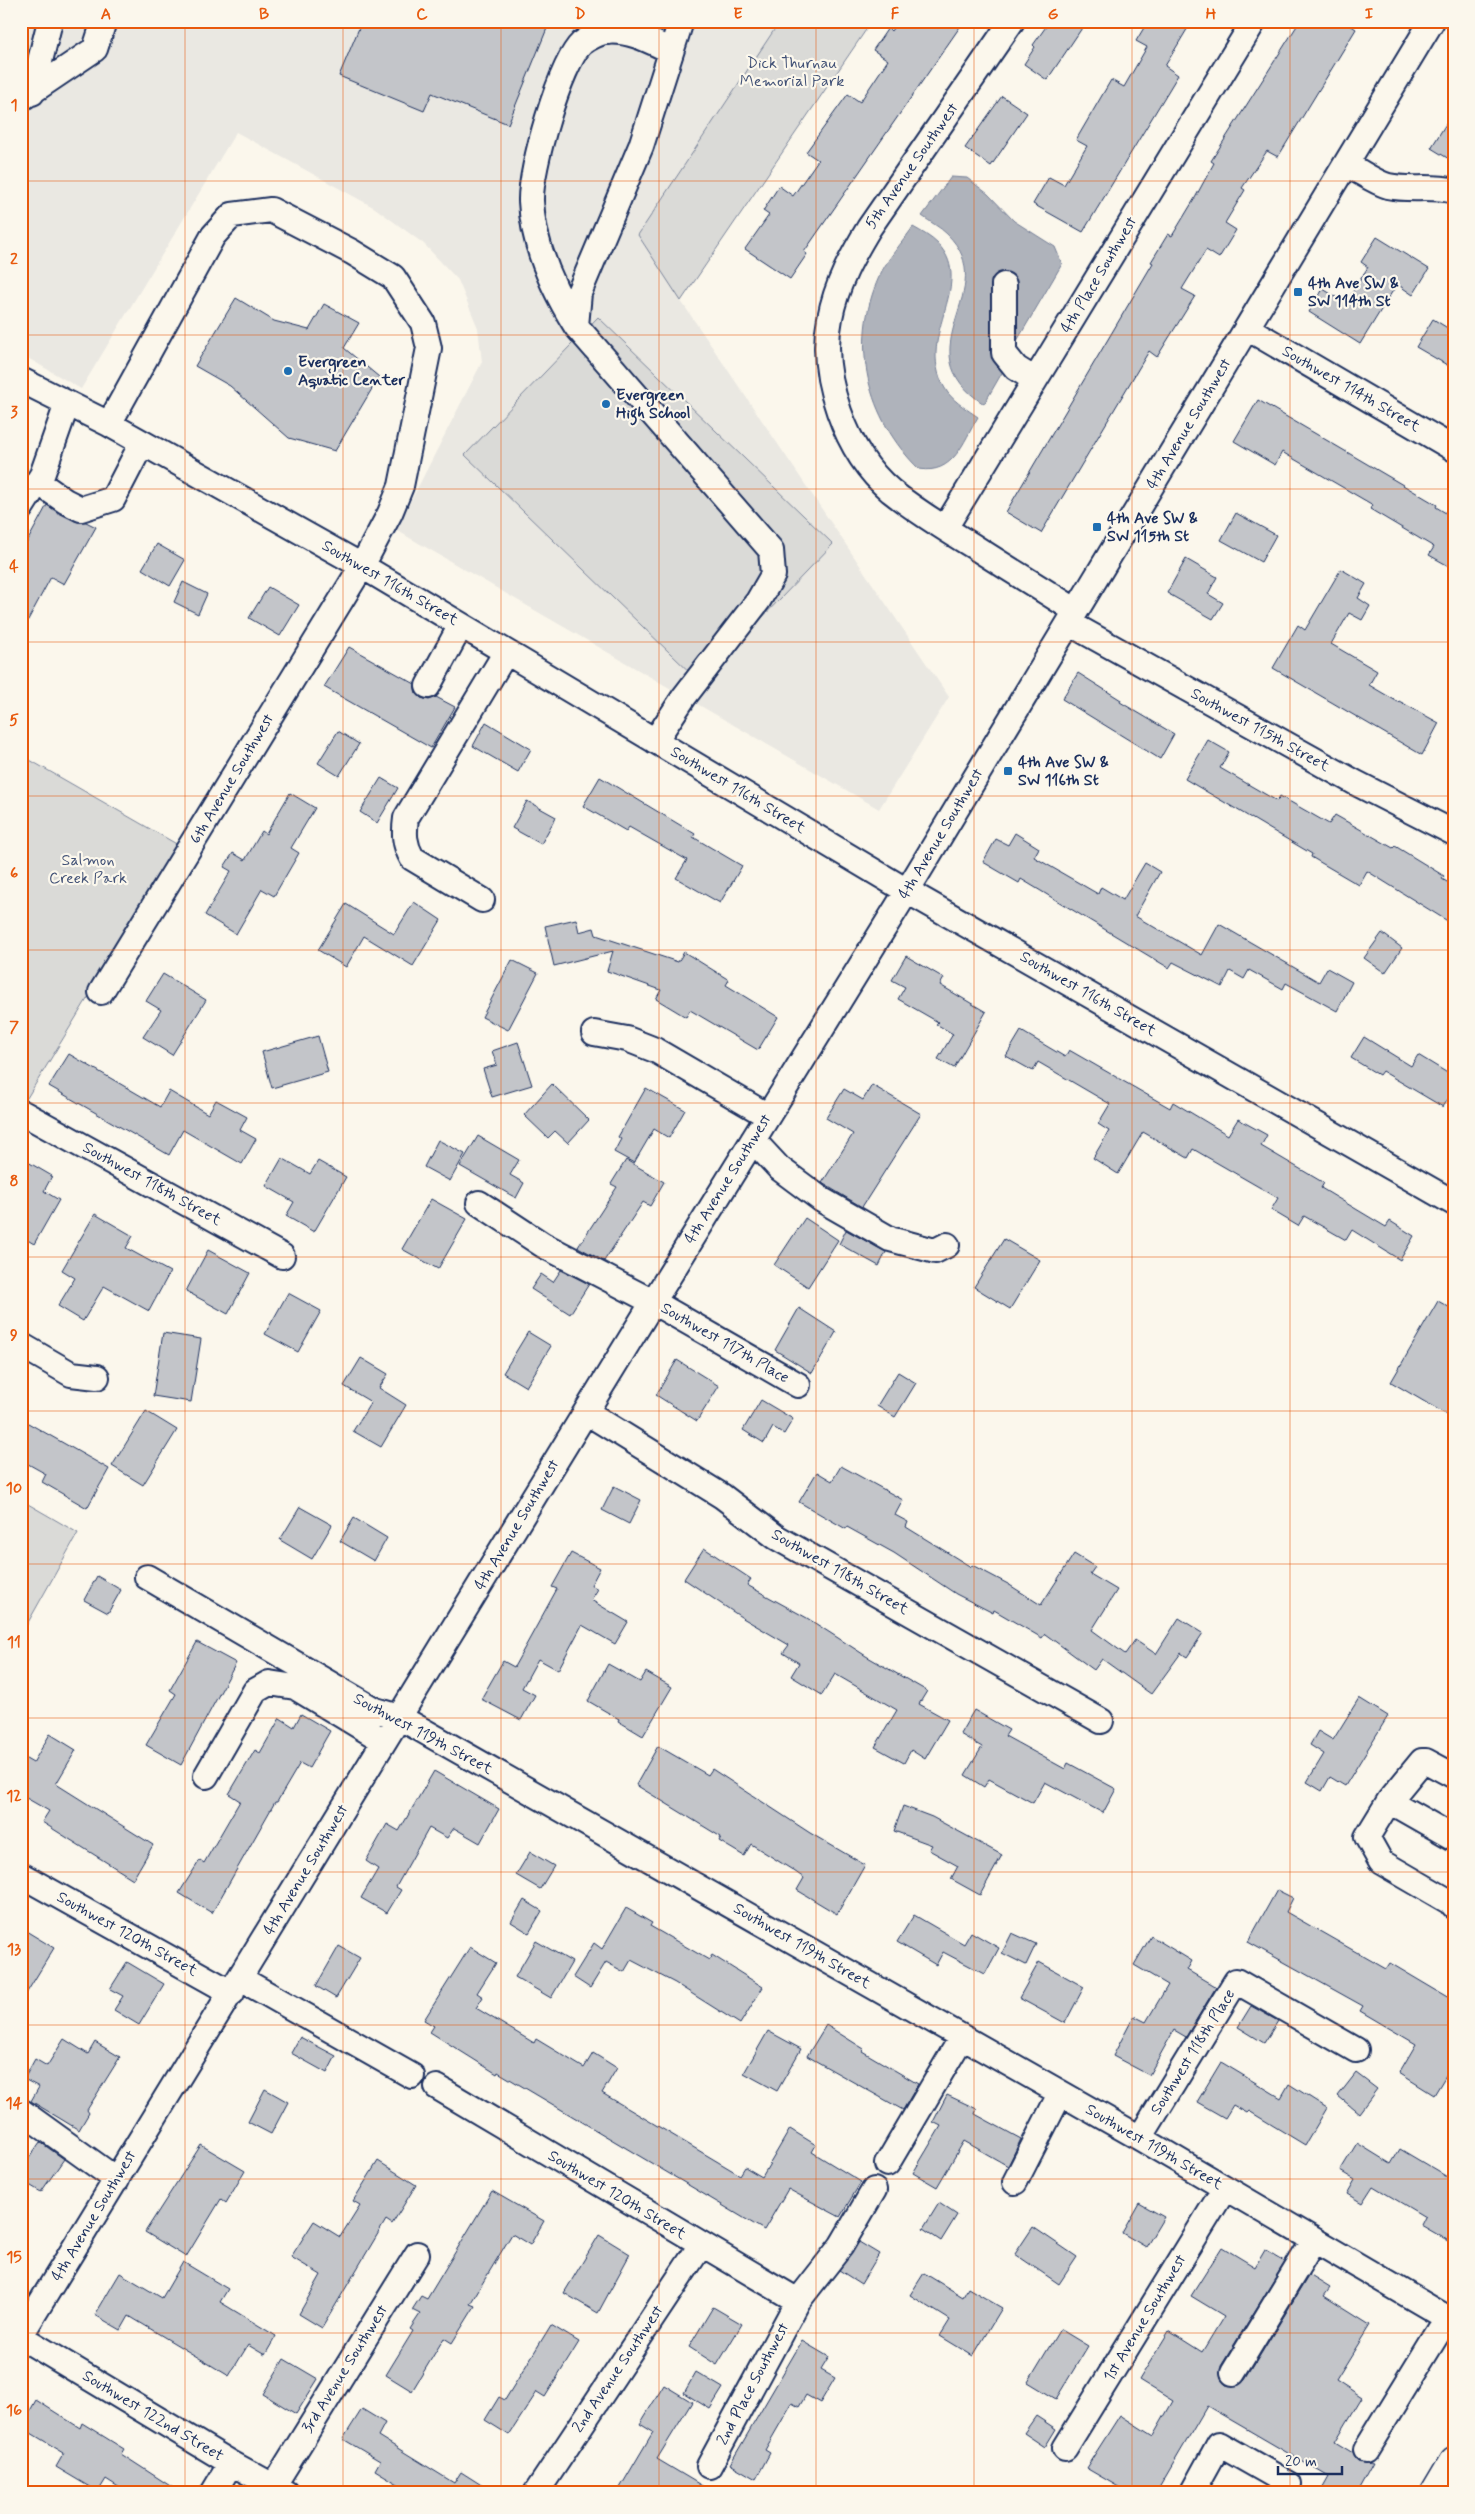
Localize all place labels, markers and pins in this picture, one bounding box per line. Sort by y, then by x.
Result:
place label: 4th Ave SW & SW 114th St [1308,273,1399,312]
marker: 4th Ave SW & SW 114th St [1292,286,1304,298]
place label: Evergreen Aquatic Center [298,352,405,391]
marker: Evergreen Aquatic Center [282,365,294,377]
place label: Evergreen High School [616,385,691,426]
marker: Evergreen High School [600,398,612,410]
place label: 4th Ave SW & SW 115th St [1107,508,1198,547]
marker: 4th Ave SW & SW 115th St [1091,521,1103,533]
place label: 4th Ave SW & SW 116th St [1018,752,1109,791]
marker: 4th Ave SW & SW 116th St [1002,765,1014,777]

